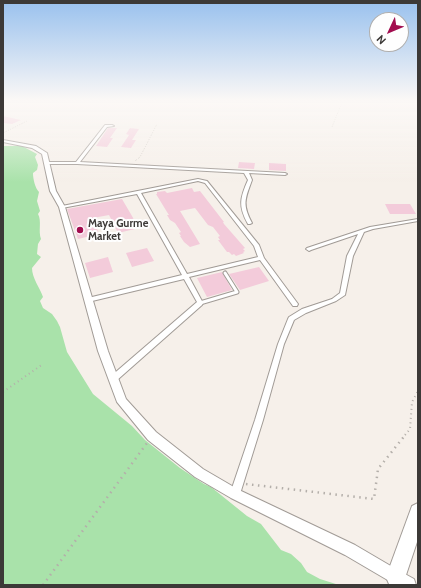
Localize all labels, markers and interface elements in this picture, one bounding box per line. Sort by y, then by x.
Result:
north arrow [369,12,409,52]
text: N [373,32,389,47]
place label: Maya Gurme Market [88,217,148,243]
marker: Maya Gurme Market [75,225,85,235]

